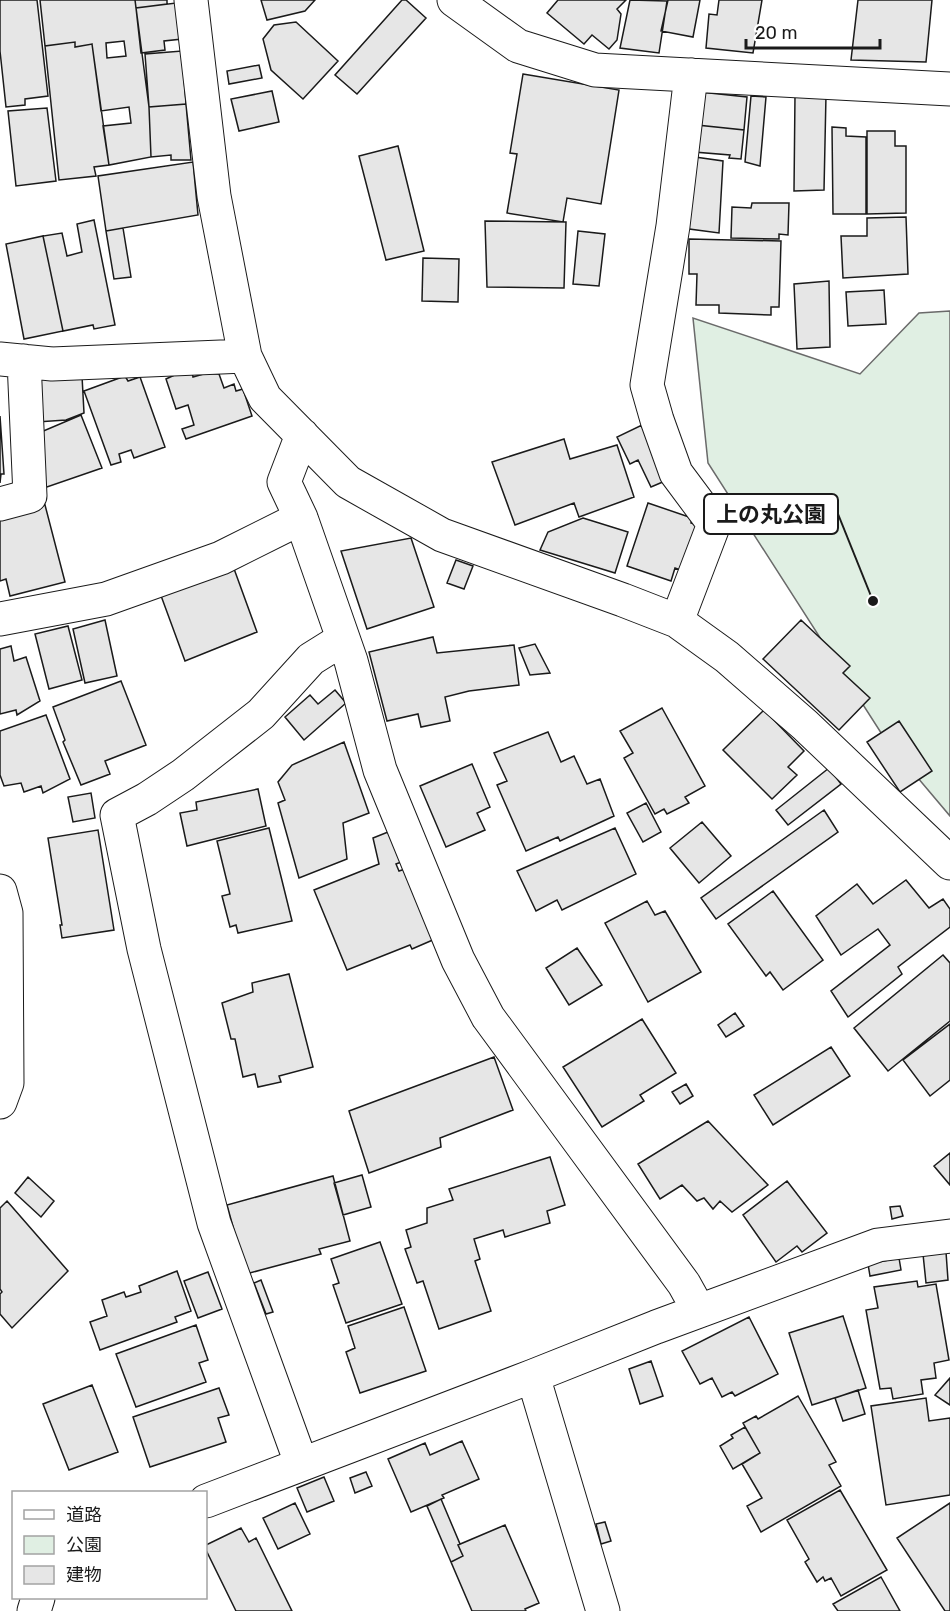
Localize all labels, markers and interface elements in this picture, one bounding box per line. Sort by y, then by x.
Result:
scale bar [746,12,880,50]
text: 20 m [755,22,797,44]
callout: 上の丸公園 [704,494,838,534]
text: 上の丸公園 [716,501,826,528]
legend [12,1491,207,1599]
text: 道路 [66,1504,102,1526]
text: 公園 [66,1534,102,1556]
text: 建物 [66,1564,102,1586]

